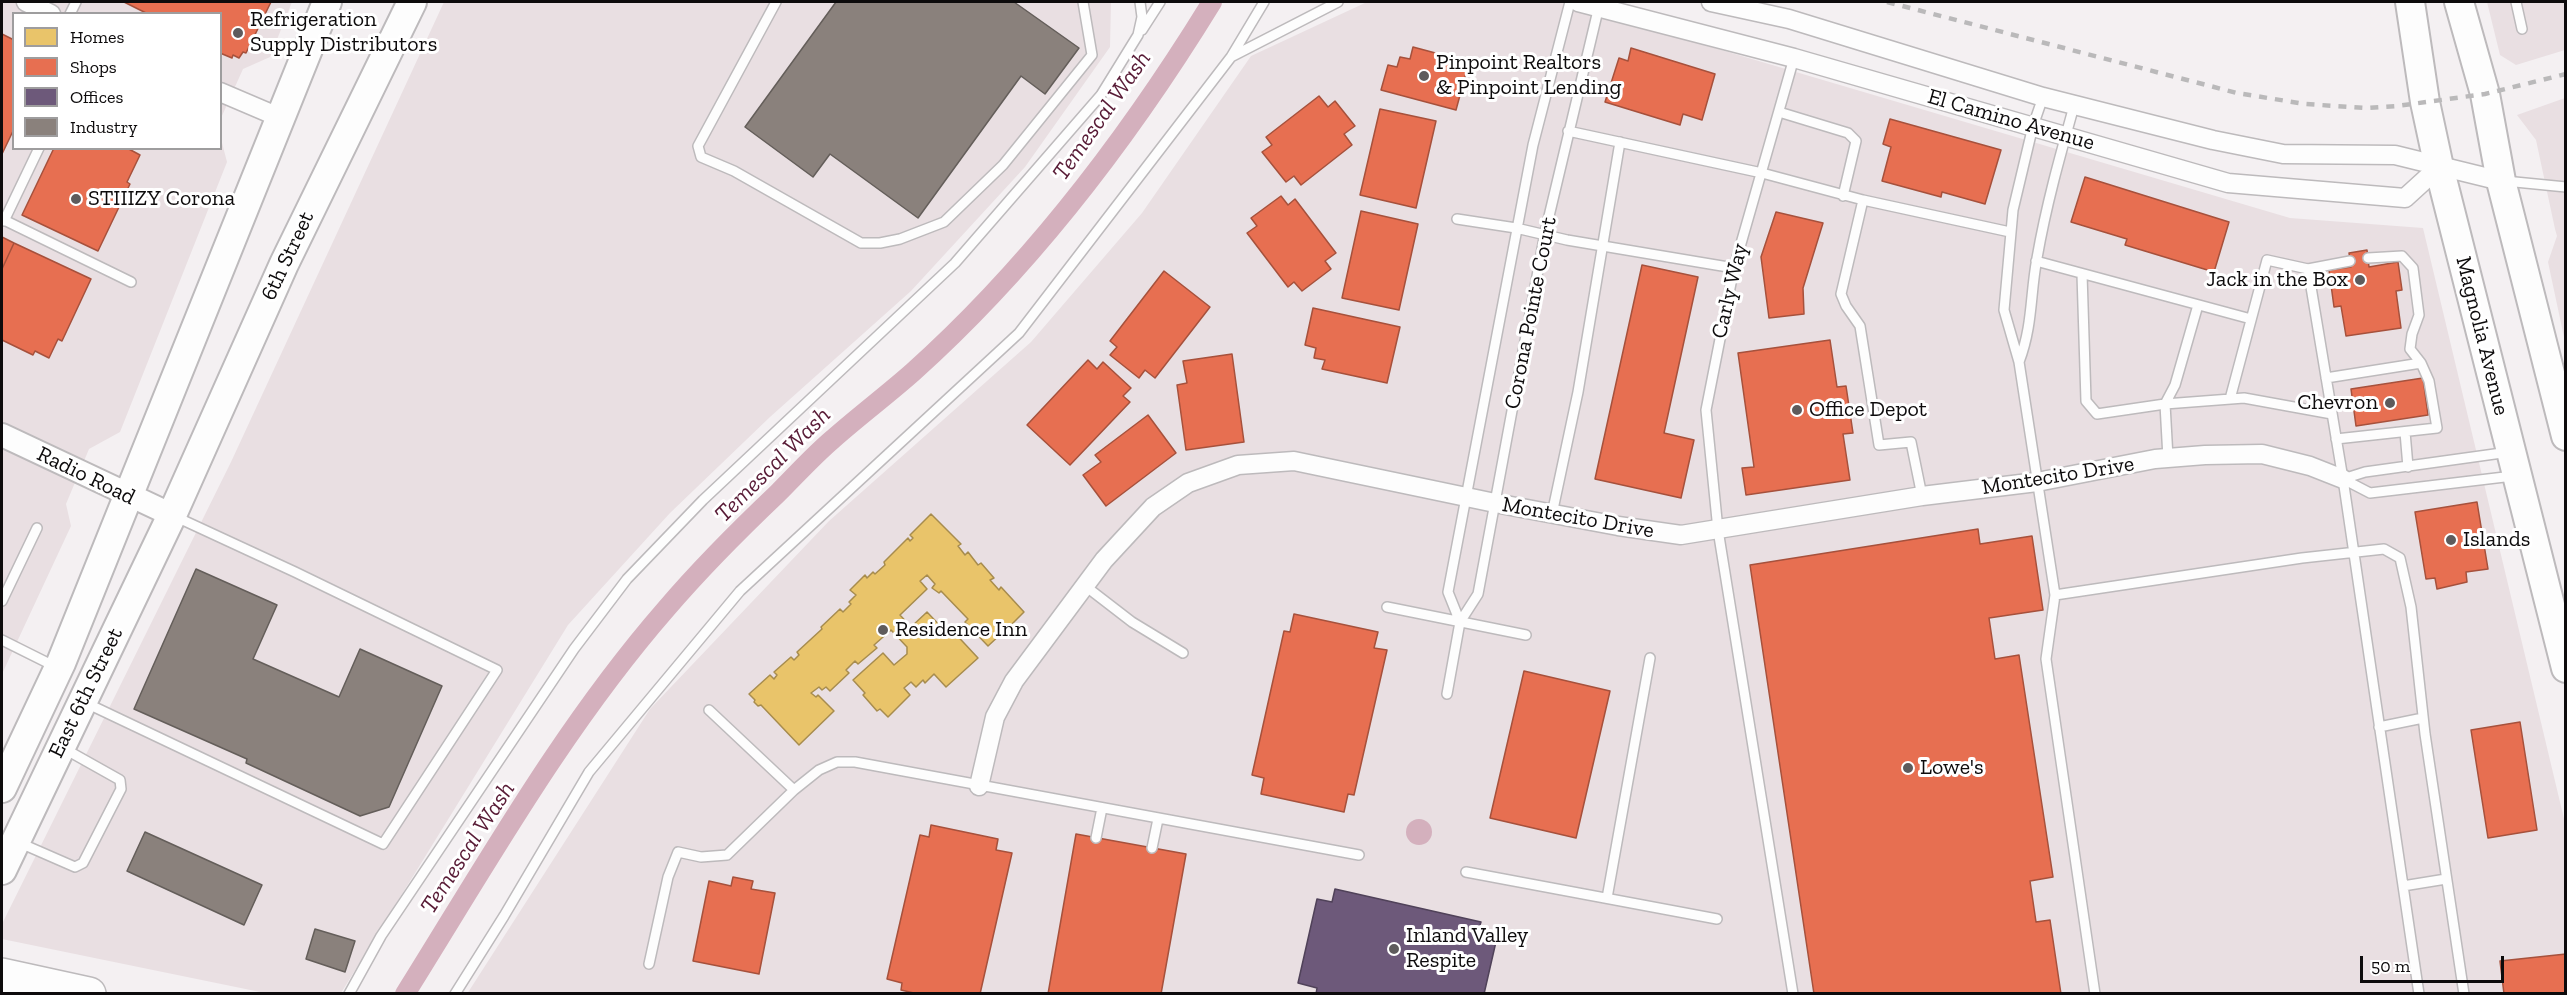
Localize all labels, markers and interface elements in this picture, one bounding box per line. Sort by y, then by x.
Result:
place label: Refrigeration Supply Distributors [250,7,437,58]
legend [12,12,222,150]
text: Homes [70,26,124,48]
marker: Refrigeration Supply Distributors [231,26,245,40]
water label: Temescal Wash [1047,46,1157,186]
place label: Pinpoint Realtors & Pinpoint Lending [1436,50,1622,101]
text: Shops [70,56,117,78]
marker: Pinpoint Realtors & Pinpoint Lending [1417,69,1431,83]
street label: El Camino Avenue [1925,84,2097,156]
text: Offices [70,86,123,108]
text: Industry [70,116,137,138]
place label: STIIIZY Corona [88,186,235,212]
marker: STIIIZY Corona [69,192,83,206]
street label: 6th Street [256,207,320,305]
street label: Corona Pointe Court [1499,215,1563,411]
street label: Carly Way [1706,241,1754,341]
street label: Magnolia Avenue [2449,254,2515,418]
place label: Jack in the Box [2206,267,2348,293]
marker: Jack in the Box [2353,273,2367,287]
place label: Chevron [2297,390,2378,416]
marker: Chevron [2383,396,2397,410]
place label: Office Depot [1809,397,1927,423]
water label: Temescal Wash [709,401,837,529]
marker: Office Depot [1790,403,1804,417]
street label: Radio Road [33,441,139,511]
street label: Montecito Drive [1980,451,2136,501]
street label: Montecito Drive [1500,492,1656,544]
place label: Islands [2463,527,2530,553]
marker: Islands [2444,533,2458,547]
place label: Residence Inn [895,617,1027,643]
marker: Residence Inn [876,623,890,637]
street label: East 6th Street [43,624,129,762]
place label: Lowe's [1920,755,1984,781]
marker: Lowe's [1901,761,1915,775]
water label: Temescal Wash [415,777,521,919]
place label: Inland Valley Respite [1406,923,1528,974]
marker: Inland Valley Respite [1387,942,1401,956]
scale bar [2363,944,2507,982]
text: 50 m [2371,955,2410,977]

